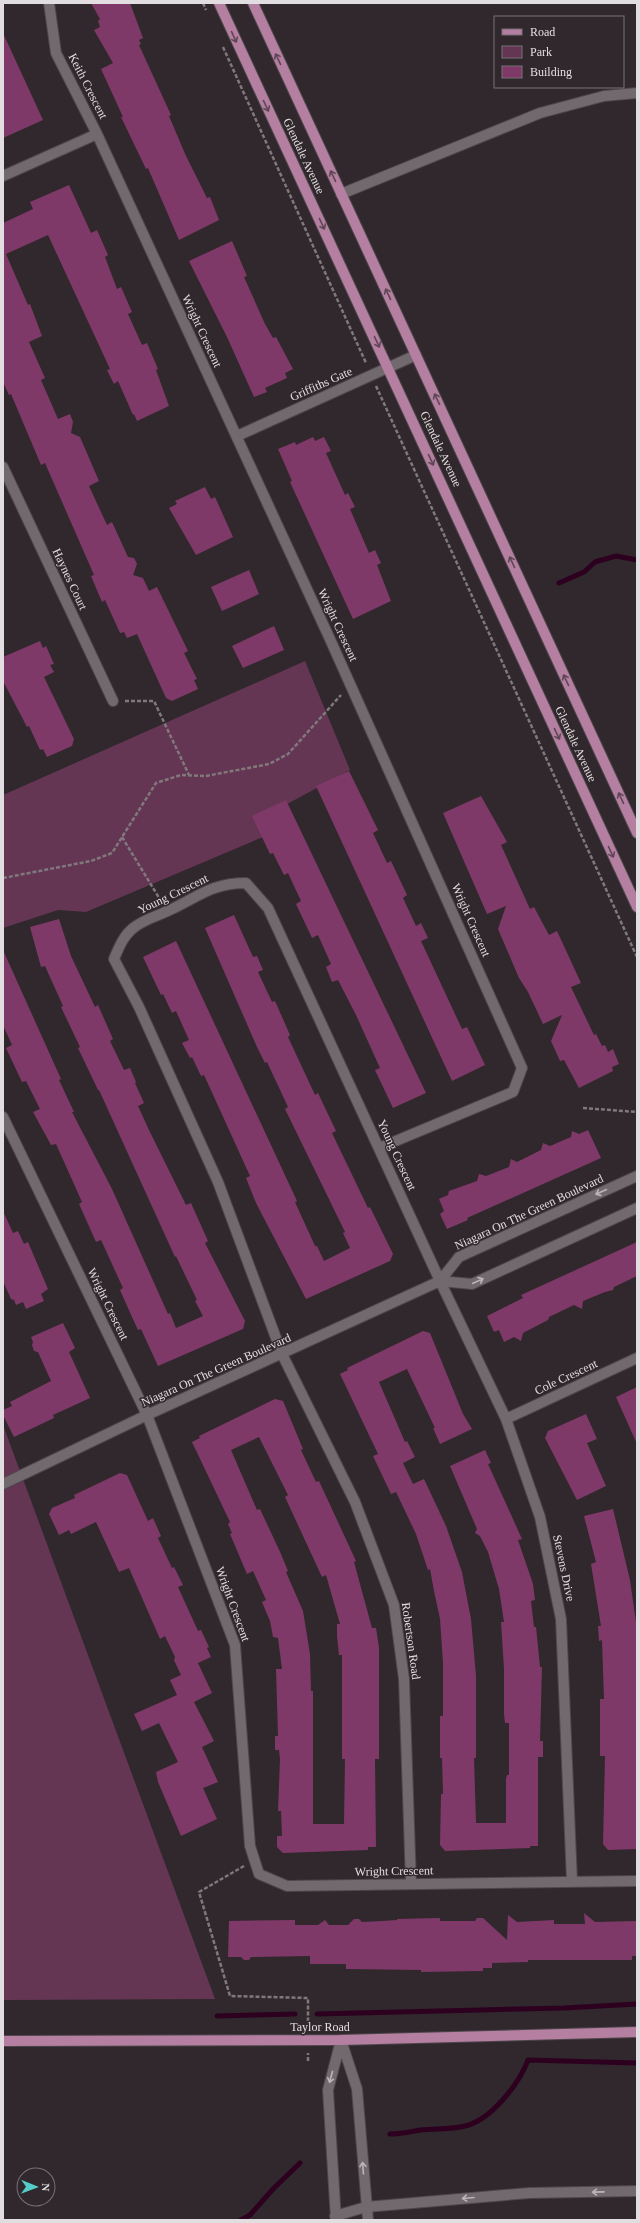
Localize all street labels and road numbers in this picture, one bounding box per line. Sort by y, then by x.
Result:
street label: Keith Crescent [65,51,111,122]
street label: Glendale Avenue [280,116,328,196]
street label: Wright Crescent [179,292,225,370]
street label: Griffiths Gate [288,364,354,404]
street label: Glendale Avenue [417,409,465,489]
street label: Haynes Court [50,546,91,613]
street label: Wright Crescent [315,586,361,664]
street label: Glendale Avenue [552,704,600,784]
street label: Young Crescent [136,871,211,917]
street label: Wright Crescent [449,881,494,959]
street label: Young Crescent [375,1117,420,1193]
street label: Niagara On The Green Boulevard [452,1171,606,1253]
street label: Wright Crescent [85,1266,132,1343]
street label: Niagara On The Green Boulevard [139,1331,293,1409]
street label: Cole Crescent [532,1356,600,1398]
street label: Stevens Drive [550,1533,578,1603]
street label: Wright Crescent [213,1565,253,1644]
street label: Robertson Road [399,1602,423,1680]
street label: Wright Crescent [355,1863,434,1879]
street label: Taylor Road [290,2020,350,2034]

